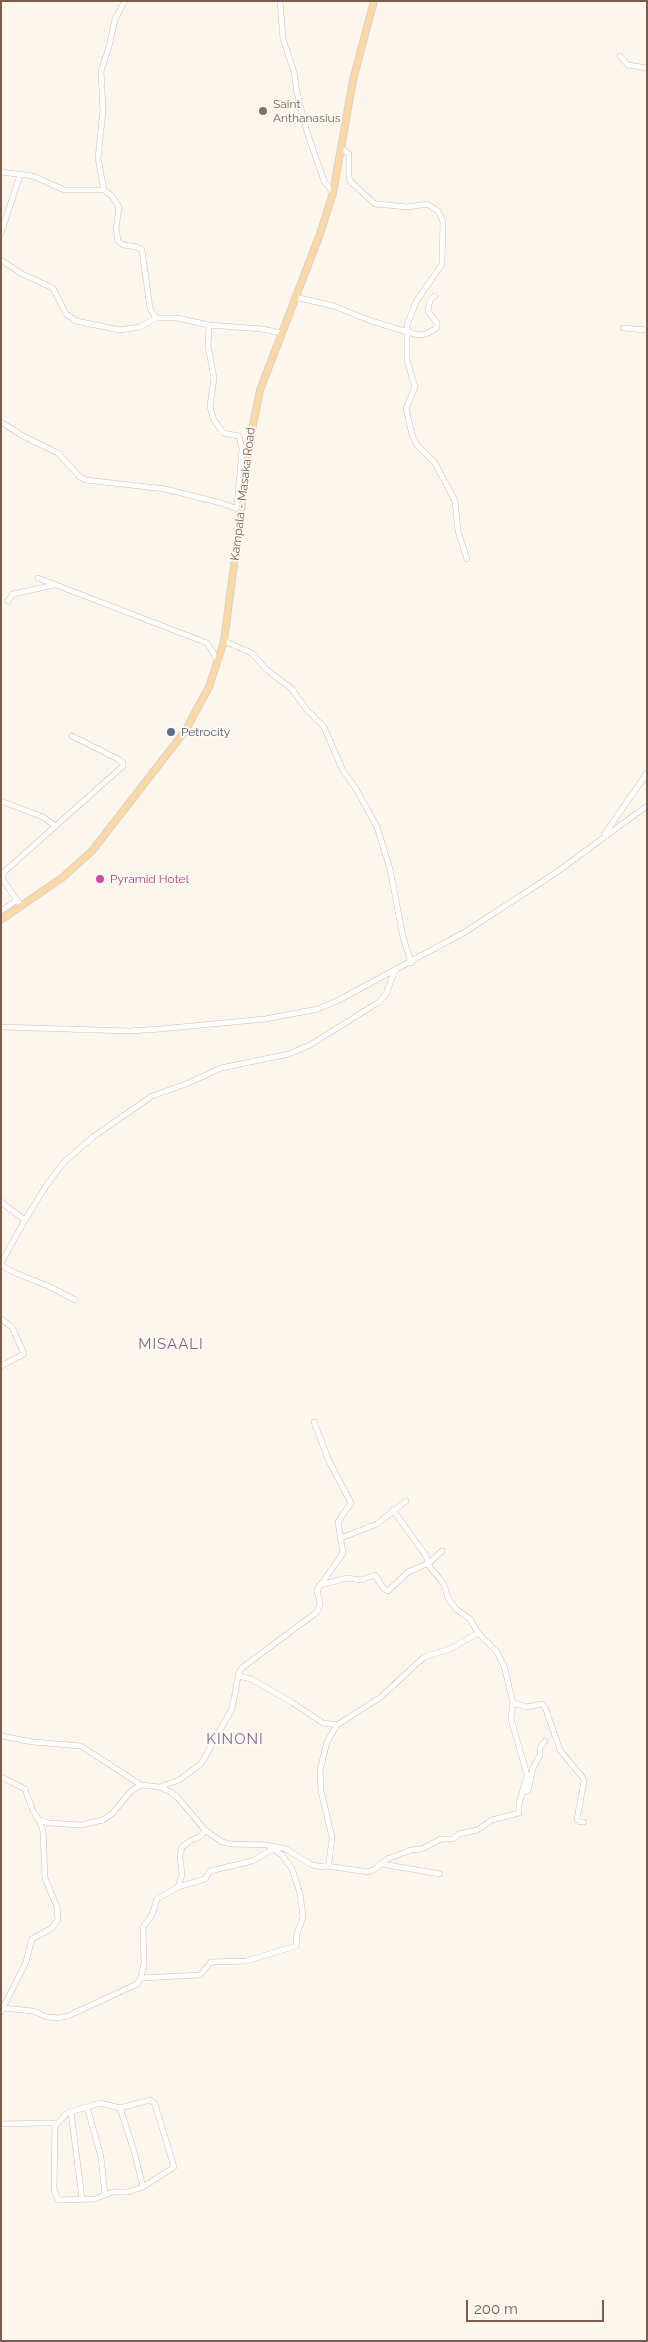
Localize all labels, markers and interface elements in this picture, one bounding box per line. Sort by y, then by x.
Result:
place label: Saint Anthanasius [273,97,340,125]
marker: Saint Anthanasius [257,105,269,117]
street label: Kampala - Masaka Road [228,426,258,562]
place label: Petrocity [181,725,230,739]
marker: Petrocity [165,726,177,738]
place label: Pyramid Hotel [110,872,189,886]
marker: Pyramid Hotel [94,873,106,885]
district label: MISAALI [137,1335,205,1353]
district label: KINONI [205,1730,265,1748]
scale bar [468,2290,606,2322]
text: 200 m [474,2300,518,2318]

